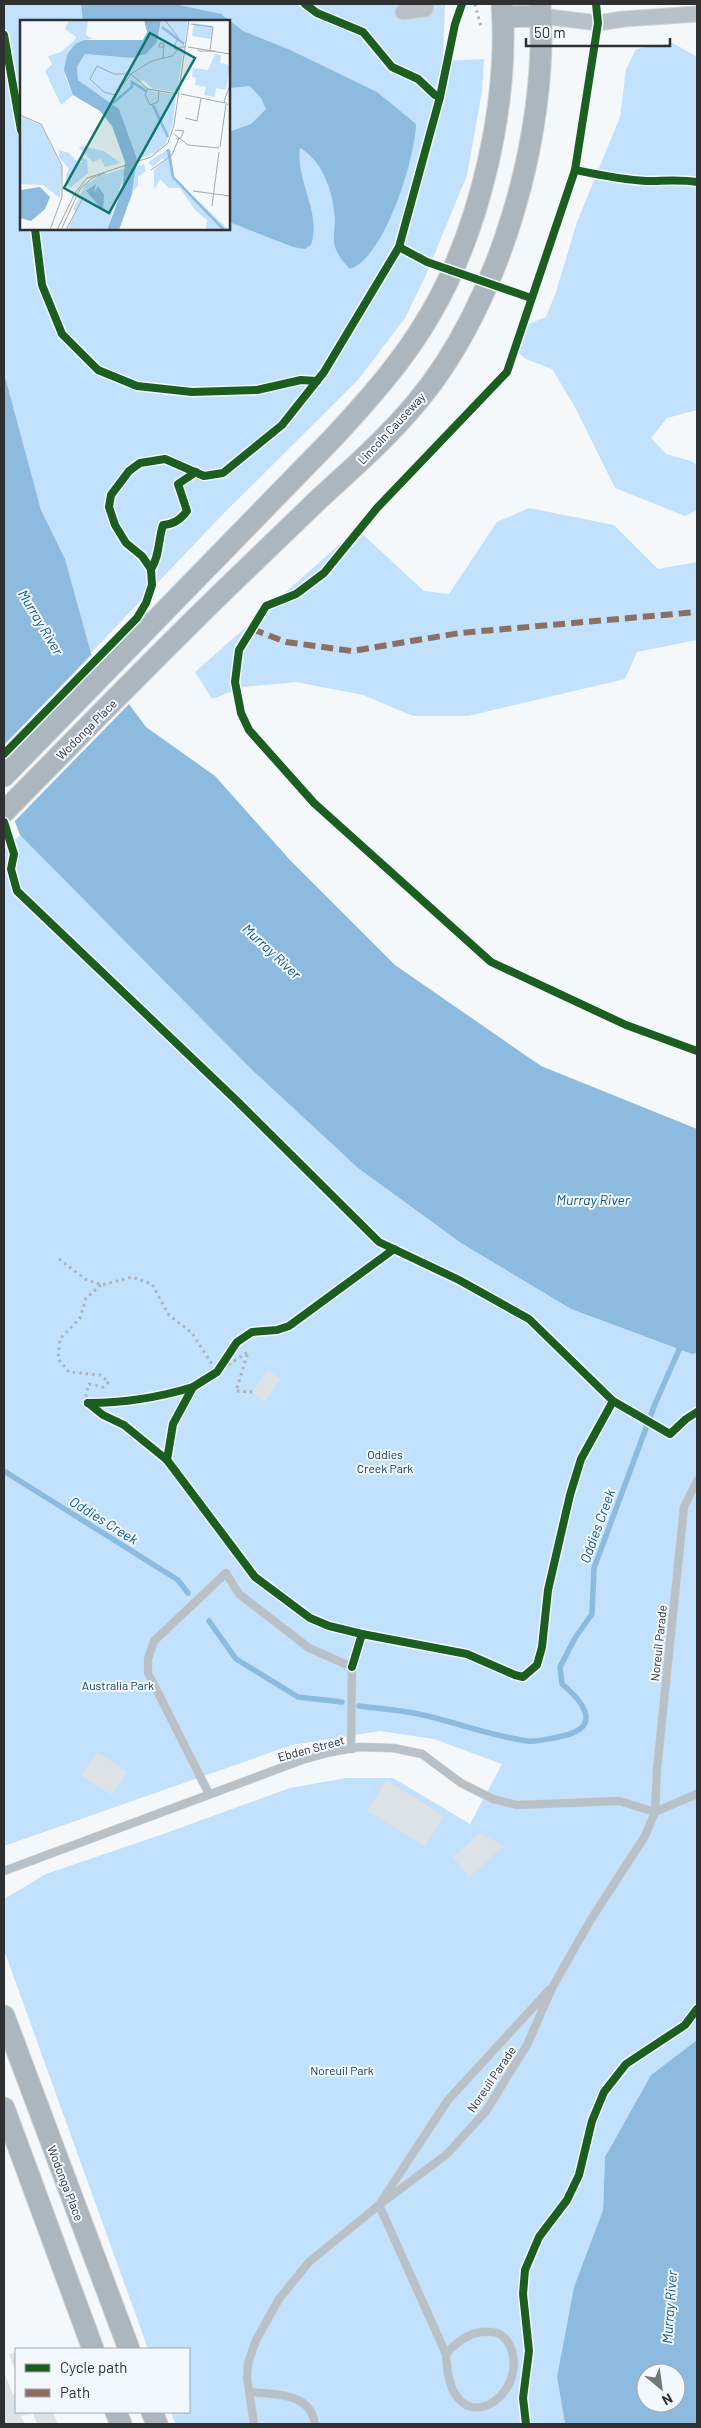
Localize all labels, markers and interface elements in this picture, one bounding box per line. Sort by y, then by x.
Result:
scale bar [526,15,670,47]
inset map [20,20,230,230]
text: 50 m [534,23,566,41]
street label: Lincoln Causeway [354,389,428,467]
water label: Murray River [15,586,68,659]
street label: Wodonga Place [53,696,119,762]
water label: Murray River [239,920,305,983]
water label: Murray River [556,1191,631,1208]
park label: Oddies Creek Park [357,1447,413,1475]
water label: Oddies Creek [576,1487,618,1565]
water label: Oddies Creek [67,1492,142,1548]
street label: Noreuil Parade [647,1604,669,1682]
park label: Australia Park [82,1678,154,1692]
street label: Ebden Street [276,1732,346,1764]
street label: Noreuil Parade [464,2043,518,2115]
park label: Noreuil Park [310,2063,374,2077]
street label: Wodonga Place [45,2143,87,2223]
water label: Murray River [658,2269,680,2344]
legend [15,2348,190,2413]
text: Cycle path [60,2358,127,2376]
north arrow [636,2363,686,2413]
text: Path [60,2383,90,2401]
text: N [659,2390,676,2409]

